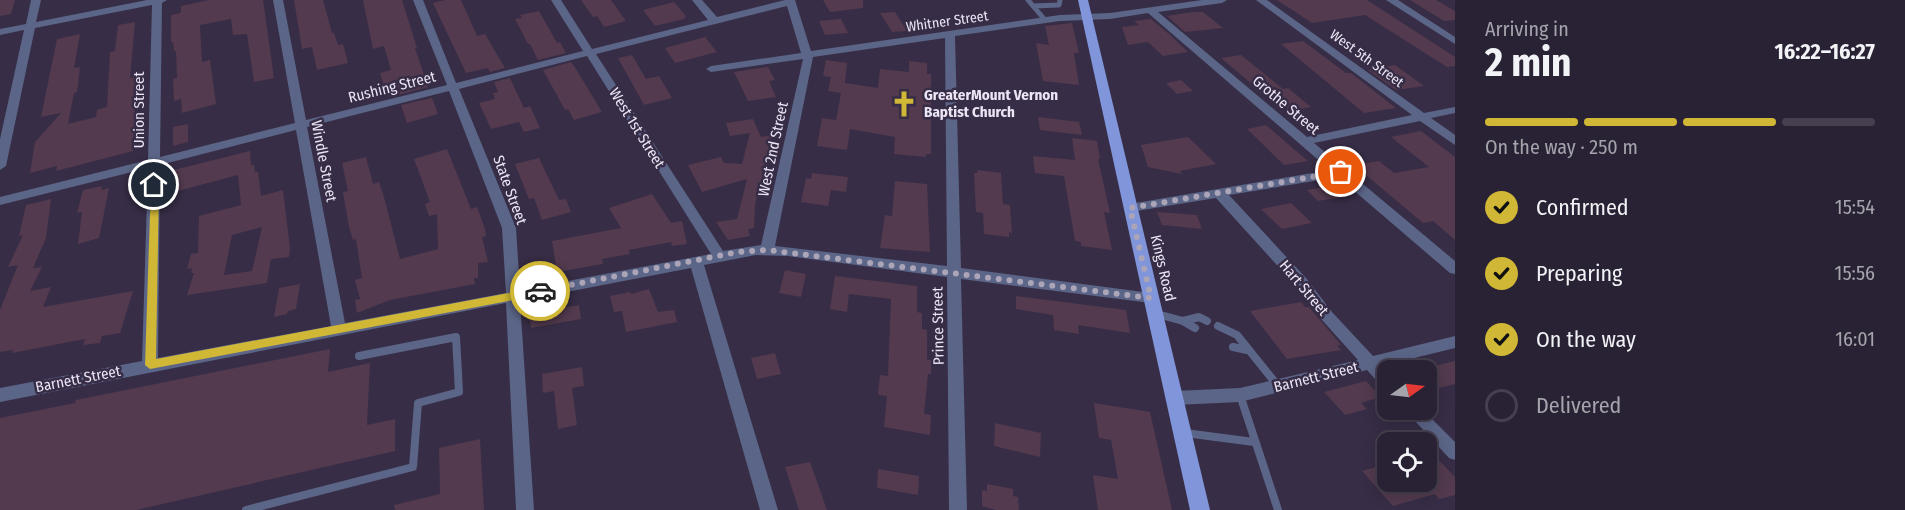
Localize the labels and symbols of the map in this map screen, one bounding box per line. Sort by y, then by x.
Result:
street label: Whitner Street [905,7,990,36]
street label: West 5th Street [1326,26,1407,91]
street label: Rushing Street [346,67,438,107]
street label: Union Street [130,72,148,148]
street label: Grothe Street [1249,72,1323,138]
street label: West 1st Street [605,85,669,171]
place label: GreaterMount Vernon Baptist Church [924,86,1058,121]
church icon: GreaterMount Vernon Baptist Church [889,89,919,119]
street label: West 2nd Street [754,100,792,198]
street label: Windle Street [307,119,341,203]
pin [1315,146,1366,197]
street label: State Street [489,153,531,227]
pin [128,159,179,210]
street label: Kings Road [1147,233,1179,303]
street label: Hart Street [1276,257,1332,320]
courier [510,261,570,321]
street label: Prince Street [928,287,948,365]
street label: Barnett Street [1272,358,1360,396]
north arrow [1377,360,1437,420]
street label: Barnett Street [34,362,122,396]

